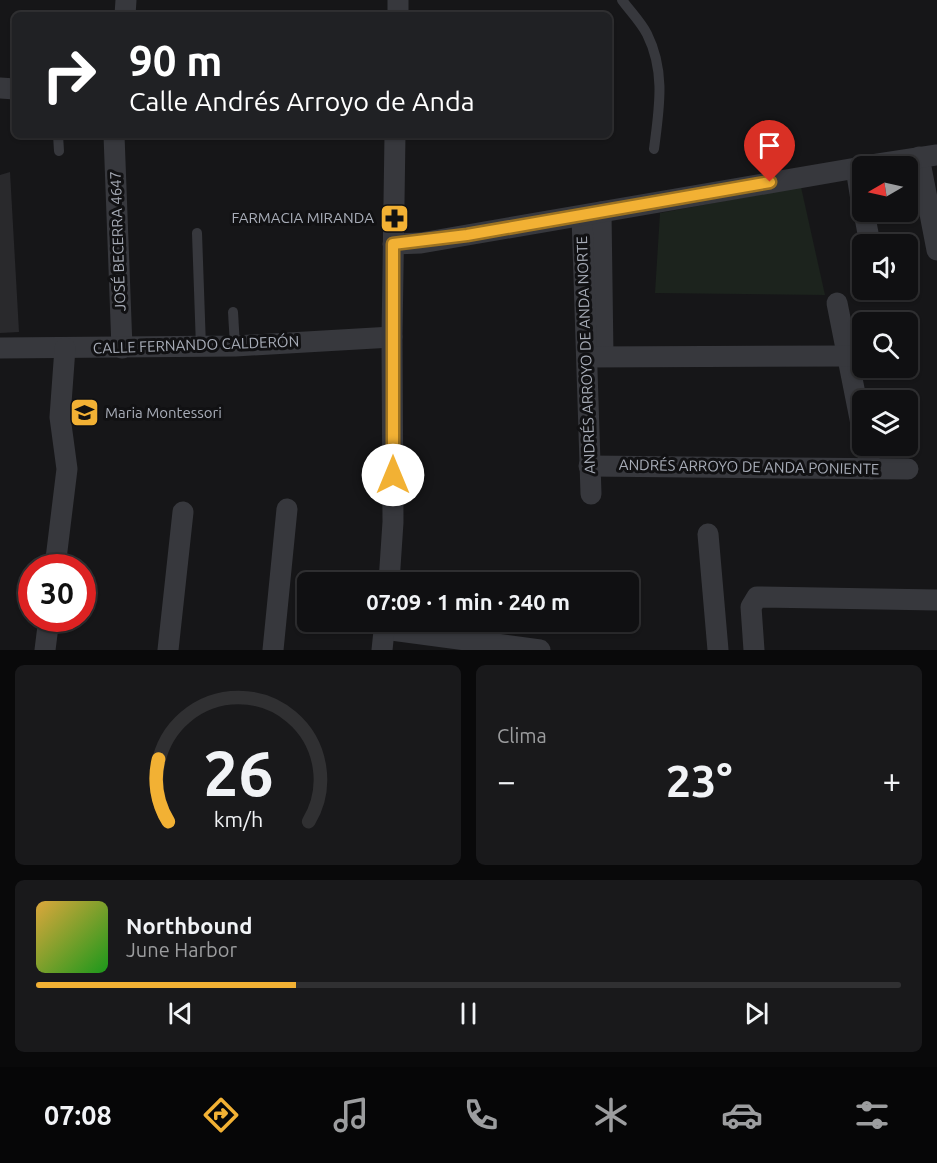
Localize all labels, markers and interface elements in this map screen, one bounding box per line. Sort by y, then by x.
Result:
icon: right [30,36,108,114]
text: 90 m [129,37,223,84]
text: Calle Andrés Arroyo de Anda [129,86,475,116]
pin [744,120,795,182]
icon: arrive [753,129,786,162]
north arrow [852,156,918,222]
map controls [852,156,918,456]
street label: JOSÉ BECERRA 4647 [107,171,128,311]
pharmacy icon: FARMACIA MIRANDA [379,202,411,234]
place label: FARMACIA MIRANDA [231,209,374,226]
button: sound [852,234,918,300]
street label: ANDRÉS ARROYO DE ANDA NORTE [573,236,598,474]
button: search [852,312,918,378]
street label: CALLE FERNANDO CALDERÓN [92,332,299,357]
button: layers [852,390,918,456]
school or university icon: Maria Montessori [68,397,100,429]
place label: Maria Montessori [105,404,222,421]
position arrow [361,443,425,507]
street label: ANDRÉS ARROYO DE ANDA PONIENTE [619,456,879,477]
speed limit sign: 30 [18,554,96,632]
text: 07:09 · 1 min · 240 m [366,589,570,614]
text: Clima [497,724,547,747]
text: 26 [203,738,273,808]
text: 23° [666,755,732,806]
text: − [497,762,516,799]
text: + [882,762,901,799]
text: km/h [213,807,263,831]
text: Northbound [126,913,252,938]
text: June Harbor [126,938,237,961]
icon: previous [164,997,197,1030]
icon: pause [452,997,485,1030]
icon: next [740,997,773,1030]
icon: directions [200,1094,242,1136]
icon: music [330,1094,372,1136]
icon: phone [460,1094,502,1136]
icon: climate [590,1094,632,1136]
icon: car [721,1094,763,1136]
icon: filters [851,1094,893,1136]
text: 07:08 [44,1100,112,1130]

